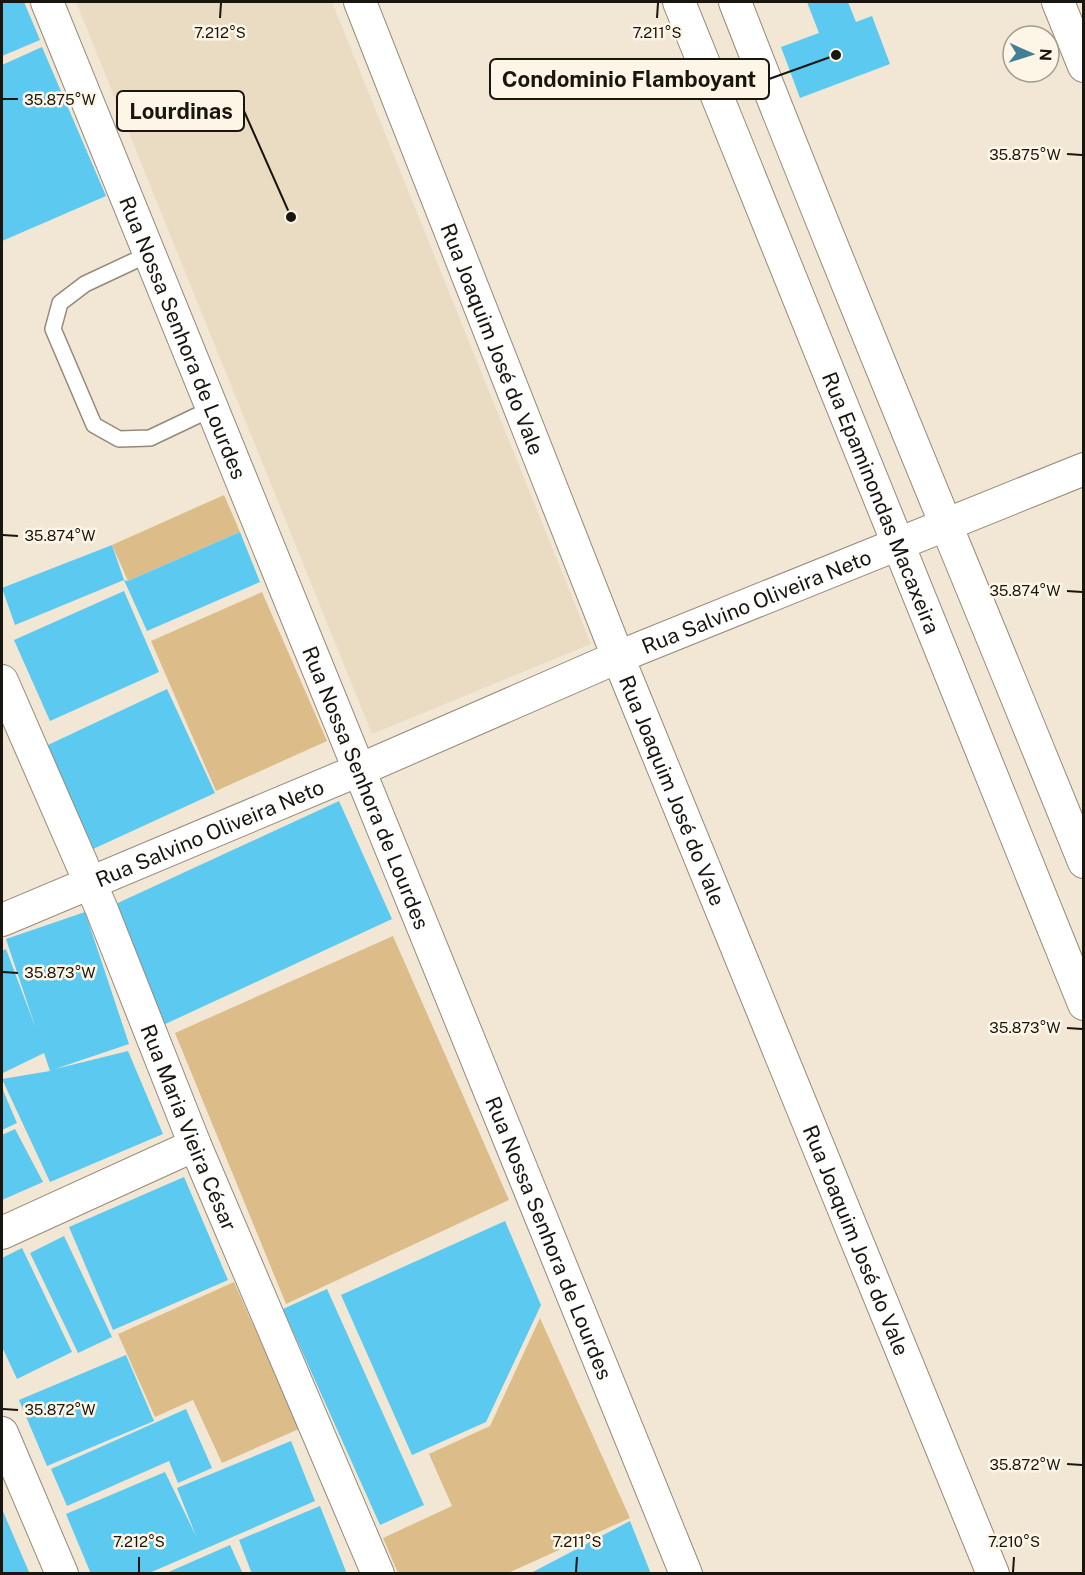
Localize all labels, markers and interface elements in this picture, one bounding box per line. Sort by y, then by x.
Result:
text: 7.212°S [194,24,246,41]
text: 7.211°S [632,24,682,41]
north arrow [1001,24,1061,84]
text: N [1036,48,1055,62]
callout: Condominio Flamboyant [490,59,769,99]
text: Condominio Flamboyant [502,66,756,92]
text: 35.875°W [24,91,96,108]
callout: Lourdinas [117,91,244,131]
text: Lourdinas [129,98,233,124]
text: 35.875°W [989,146,1061,163]
street label: Rua Nossa Senhora de Lourdes [115,192,252,483]
street label: Rua Joaquim José do Vale [436,219,550,458]
street label: Rua Epaminondas Macaxeira [817,368,945,637]
text: 35.874°W [24,527,96,544]
street label: Rua Salvino Oliveira Neto [638,544,875,659]
text: 35.874°W [989,582,1061,599]
street label: Rua Nossa Senhora de Lourdes [298,642,435,933]
street label: Rua Joaquim José do Vale [614,671,731,909]
street label: Rua Salvino Oliveira Neto [91,774,327,892]
text: 35.873°W [24,964,96,981]
text: 35.873°W [989,1019,1061,1036]
street label: Rua Maria Vieira César [136,1020,243,1234]
street label: Rua Nossa Senhora de Lourdes [481,1093,618,1383]
street label: Rua Joaquim José do Vale [798,1121,915,1359]
text: 35.872°W [24,1401,96,1418]
text: 35.872°W [989,1456,1061,1473]
text: 7.212°S [113,1533,165,1550]
text: 7.211°S [552,1533,602,1550]
text: 7.210°S [988,1533,1040,1550]

